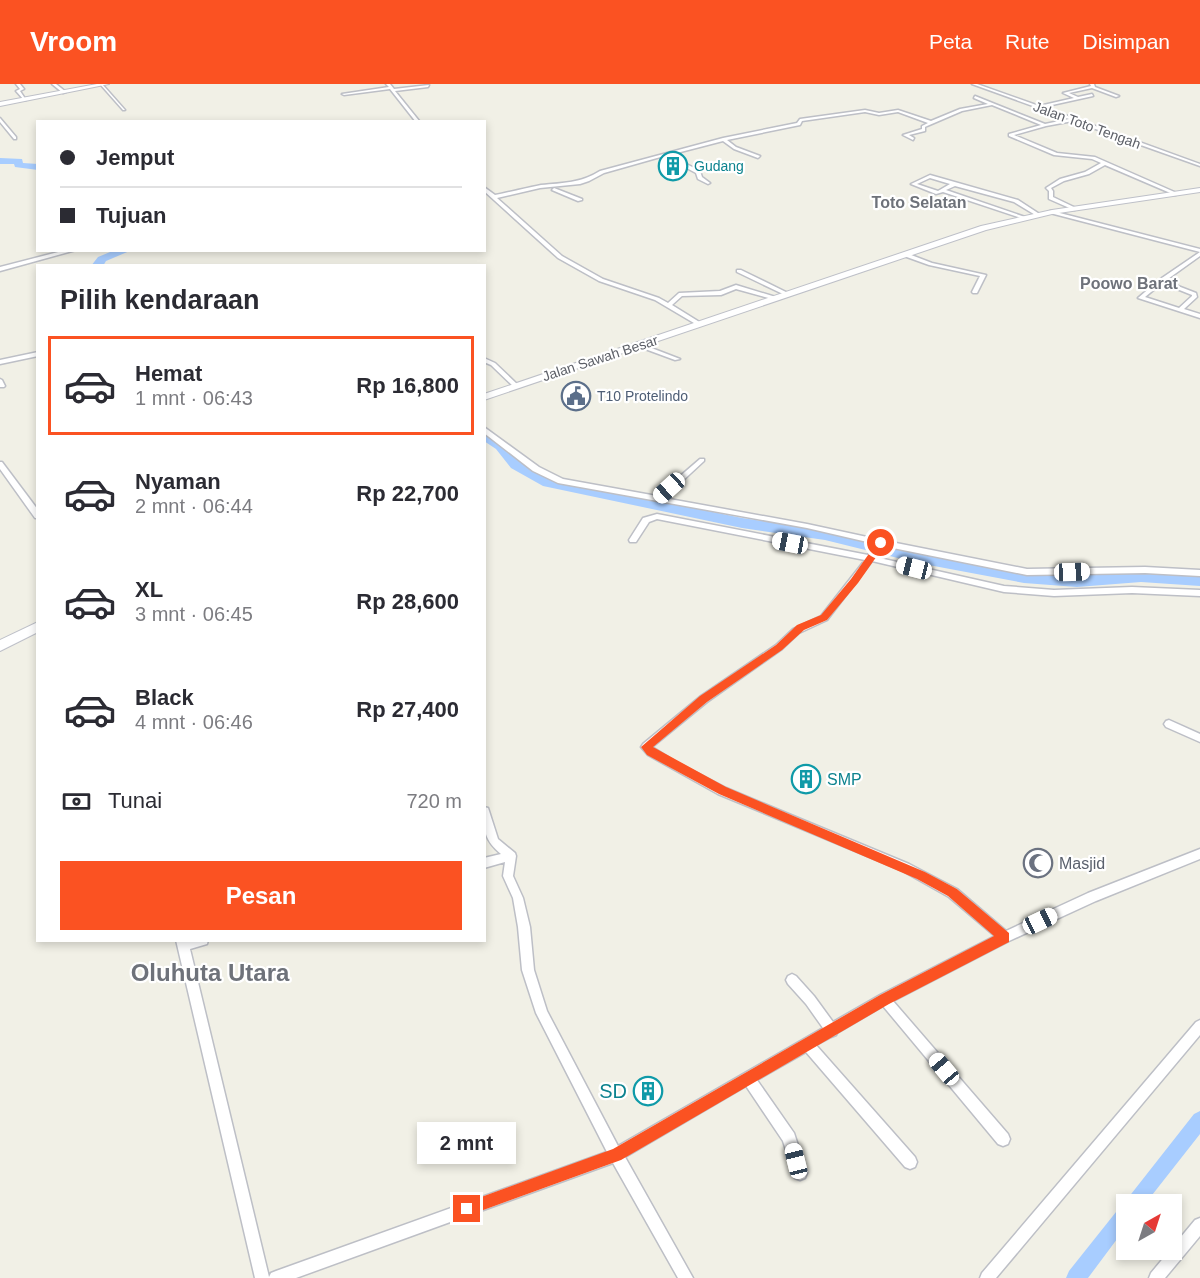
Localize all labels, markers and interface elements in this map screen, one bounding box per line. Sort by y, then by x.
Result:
text: Vroom [30,26,117,57]
text: Peta [929,30,972,53]
text: Rute [1005,30,1049,53]
text: Disimpan [1082,30,1170,53]
street label: Jalan Toto Tengah [1031,98,1143,152]
text: Jemput [96,145,174,170]
building icon: Gudang [657,150,689,182]
place label: Gudang [694,158,744,174]
district label: Toto Selatan [872,194,966,211]
text: Tujuan [96,203,166,228]
district label: Poowo Barat [1080,275,1179,292]
text: Pilih kendaraan [60,285,260,315]
street label: Jalan Sawah Besar [540,332,660,384]
icon: car [63,359,117,413]
text: Hemat [135,361,202,386]
text: Rp 16,800 [356,373,459,398]
public building icon: T10 Protelindo [560,380,592,412]
text: 1 mnt · 06:43 [135,387,253,409]
place label: T10 Protelindo [597,388,688,404]
icon: car [63,467,117,521]
text: Nyaman [135,469,221,494]
car [650,469,688,507]
text: Rp 22,700 [356,481,459,506]
text: 2 mnt · 06:44 [135,495,253,517]
route start [867,529,894,556]
car [771,531,809,555]
car [894,555,934,581]
car [1054,562,1090,582]
icon: car [63,575,117,629]
text: XL [135,577,163,602]
text: Rp 28,600 [356,589,459,614]
text: 3 mnt · 06:45 [135,603,253,625]
icon: car [63,683,117,737]
text: Black [135,685,194,710]
text: Rp 27,400 [356,697,459,722]
text: 4 mnt · 06:46 [135,711,253,733]
building icon: SMP [790,763,822,795]
place label: SMP [827,771,862,788]
icon: cash [60,785,93,818]
text: Tunai [108,788,162,813]
text: 720 m [406,790,462,812]
mosque icon: Masjid [1022,847,1054,879]
place label: Masjid [1059,855,1105,872]
button: Pesan [60,861,462,930]
car [1020,905,1060,937]
district label: Oluhuta Utara [131,959,290,986]
car [926,1049,962,1089]
building icon: SD [632,1075,664,1107]
place label: SD [599,1080,627,1102]
callout: 2 mnt [418,1122,516,1164]
text: 2 mnt [440,1132,493,1154]
car [783,1141,809,1181]
north arrow [1116,1194,1182,1260]
map controls [1116,1194,1182,1260]
route end [453,1195,480,1222]

